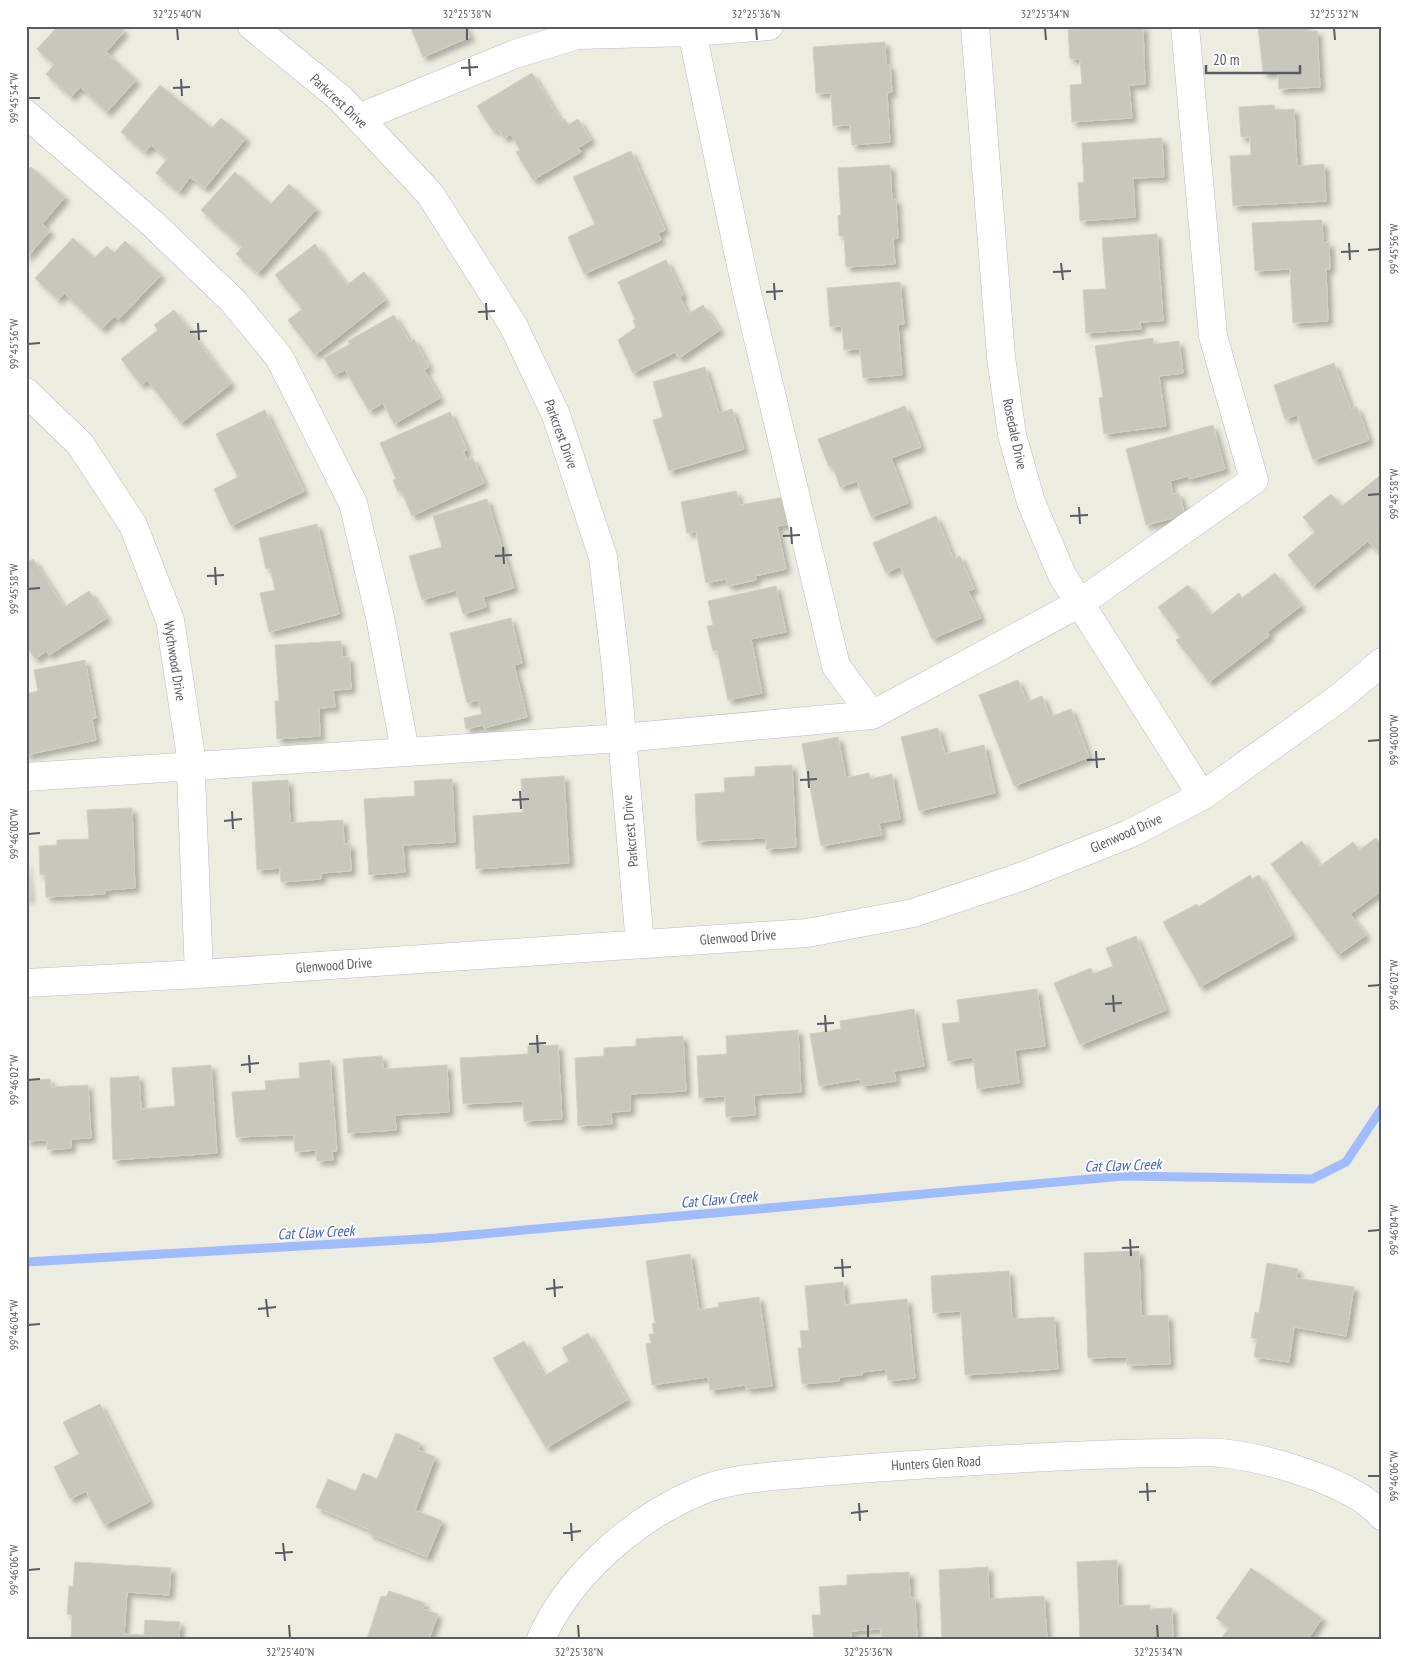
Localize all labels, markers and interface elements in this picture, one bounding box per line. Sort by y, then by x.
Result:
text: 32°25'40"N [153,6,201,21]
text: 32°25'38"N [443,6,491,21]
text: 32°25'36"N [732,6,780,21]
text: 32°25'34"N [1021,6,1069,21]
text: 32°25'32"N [1310,6,1358,21]
scale bar [1206,42,1299,74]
text: 20 m [1213,50,1239,69]
street label: Parkcrest Drive [306,70,372,132]
text: 99°45'54"W [6,73,21,123]
text: 99°45'56"W [1386,224,1401,274]
text: 99°45'56"W [6,319,21,369]
street label: Parkcrest Drive [540,397,582,471]
street label: Rosedale Drive [999,397,1031,471]
text: 99°45'58"W [1386,469,1401,519]
text: 99°45'58"W [6,564,21,614]
street label: Wychwood Drive [160,620,190,702]
text: 99°46'00"W [1386,715,1401,765]
street label: Parkcrest Drive [618,794,642,868]
text: 99°46'00"W [6,809,21,859]
street label: Glenwood Drive [1087,809,1165,857]
street label: Glenwood Drive [699,925,777,949]
street label: Glenwood Drive [295,953,373,977]
text: 99°46'02"W [1386,960,1401,1010]
text: 99°46'02"W [6,1055,21,1105]
water label: Cat Claw Creek [1084,1154,1164,1176]
water label: Cat Claw Creek [680,1186,760,1212]
text: 99°46'04"W [1386,1205,1401,1255]
water label: Cat Claw Creek [277,1220,357,1244]
text: 99°46'04"W [6,1300,21,1350]
text: 99°46'06"W [1386,1451,1401,1501]
street label: Hunters Glen Road [891,1452,981,1474]
text: 99°46'06"W [6,1545,21,1595]
text: 32°25'40"N [266,1644,314,1659]
text: 32°25'38"N [555,1644,603,1659]
text: 32°25'36"N [844,1644,892,1659]
text: 32°25'34"N [1134,1644,1182,1659]

